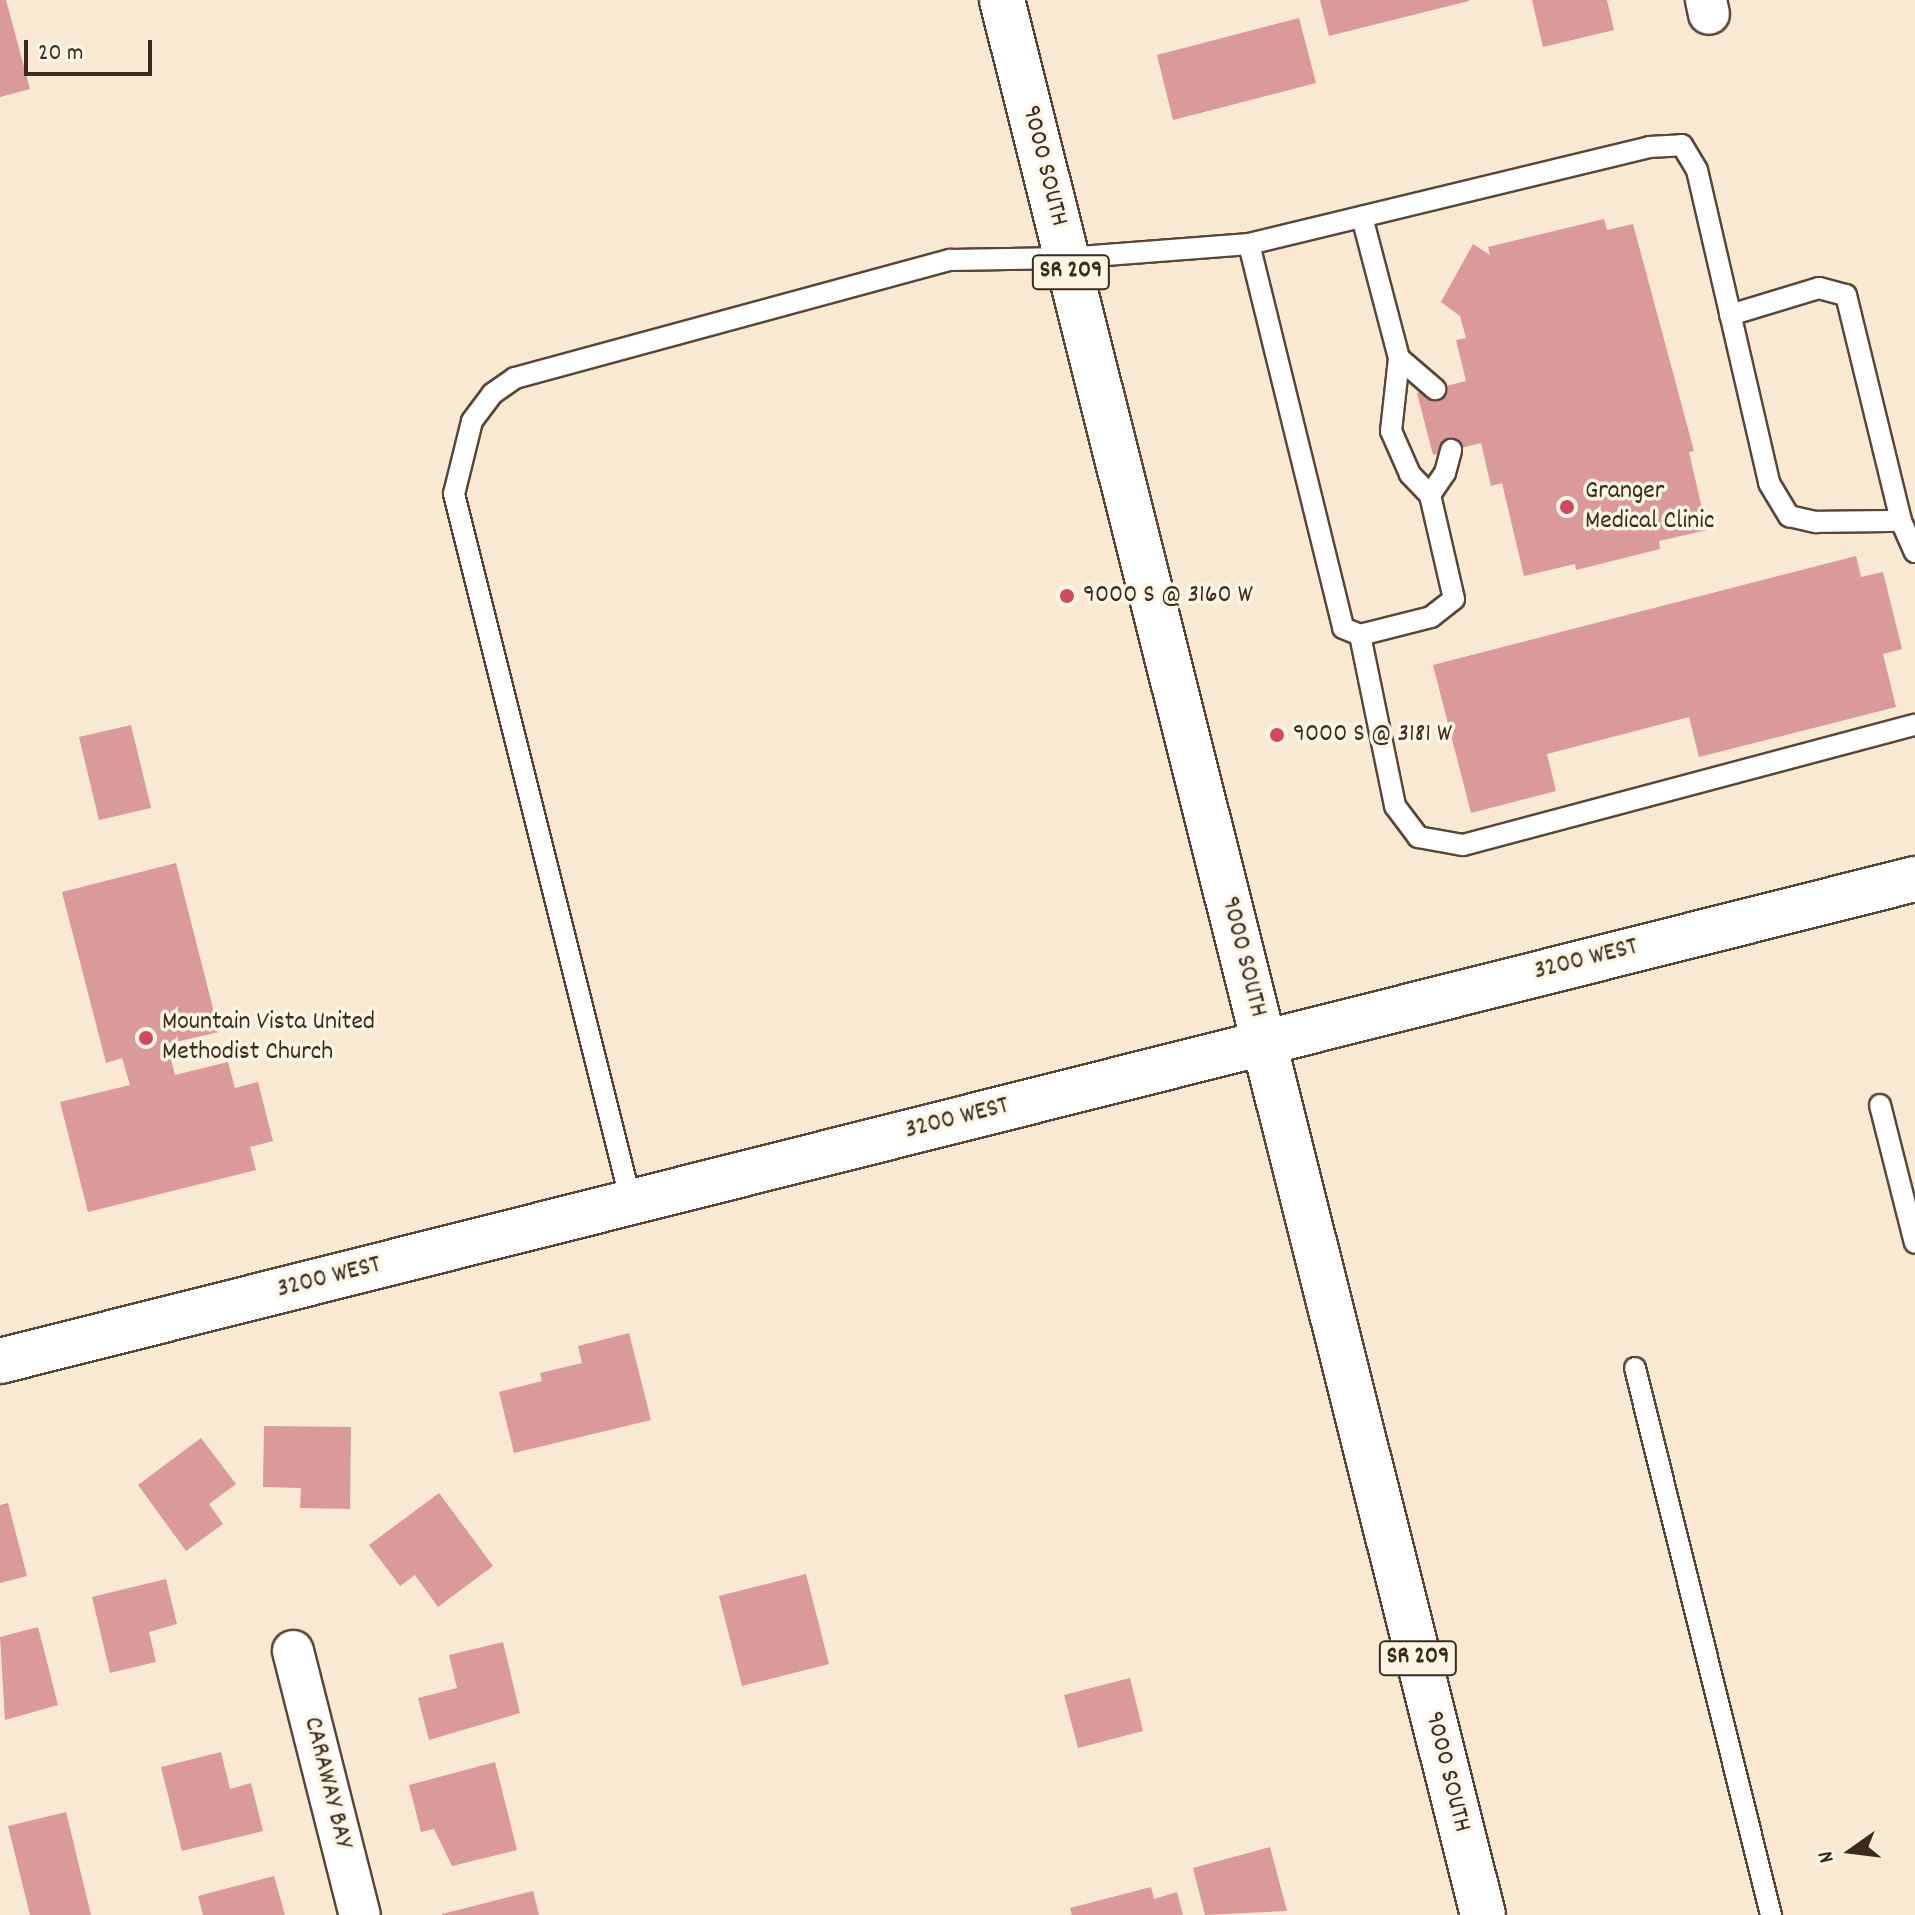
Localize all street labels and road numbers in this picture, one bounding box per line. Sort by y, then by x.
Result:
street label: 9000 SOUTH [1014,103,1074,229]
road number: SR 209 [1031,252,1111,292]
street label: 9000 SOUTH [1213,894,1273,1020]
street label: 3200 WEST [1531,932,1641,988]
street label: 3200 WEST [902,1091,1012,1147]
street label: 3200 WEST [274,1250,384,1306]
road number: SR 209 [1378,1638,1458,1678]
street label: 9000 SOUTH [1417,1709,1477,1835]
street label: CARAWAY BAY [296,1714,358,1852]

